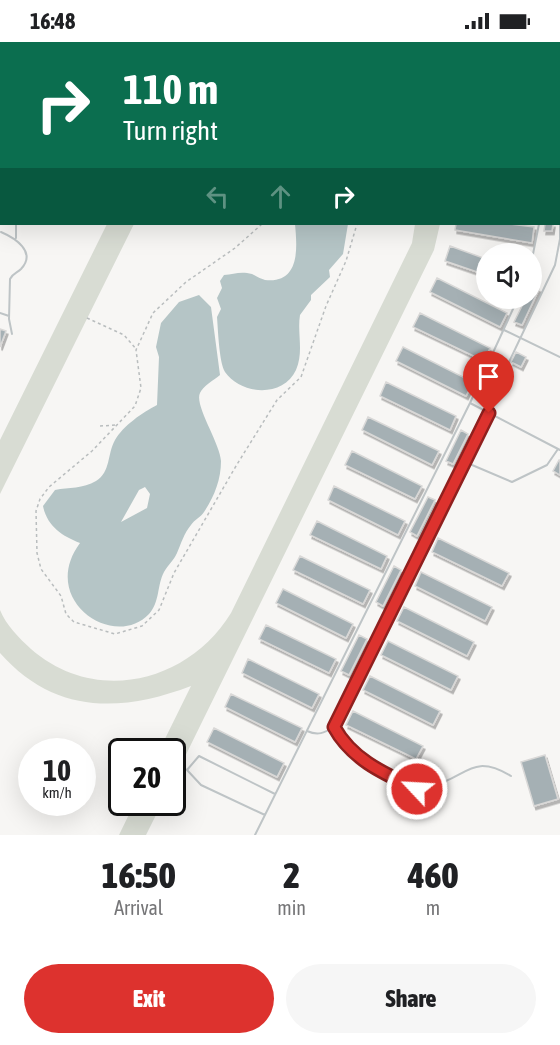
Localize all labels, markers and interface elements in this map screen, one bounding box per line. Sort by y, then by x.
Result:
text: 16:48 [30,8,75,34]
text: 110 m [123,65,218,113]
icon: right [24,66,102,144]
text: Turn right [123,115,218,146]
icon: left [201,180,234,213]
icon: ahead [264,180,297,213]
icon: right [327,180,360,213]
map controls [476,243,542,309]
button: sound [476,243,542,309]
pin [463,351,514,413]
icon: arrive [472,360,505,393]
speed limit sign: 20 [108,738,186,816]
text: 10 [43,753,71,787]
position arrow [385,757,449,821]
text: km/h [42,784,72,801]
text: 16:50 [102,854,176,896]
text: 2 [283,854,300,896]
text: 460 [408,854,458,896]
text: Arrival [114,896,163,919]
text: min [277,896,306,919]
text: m [426,896,440,919]
button: Exit [24,964,274,1033]
button: Share [286,964,536,1033]

